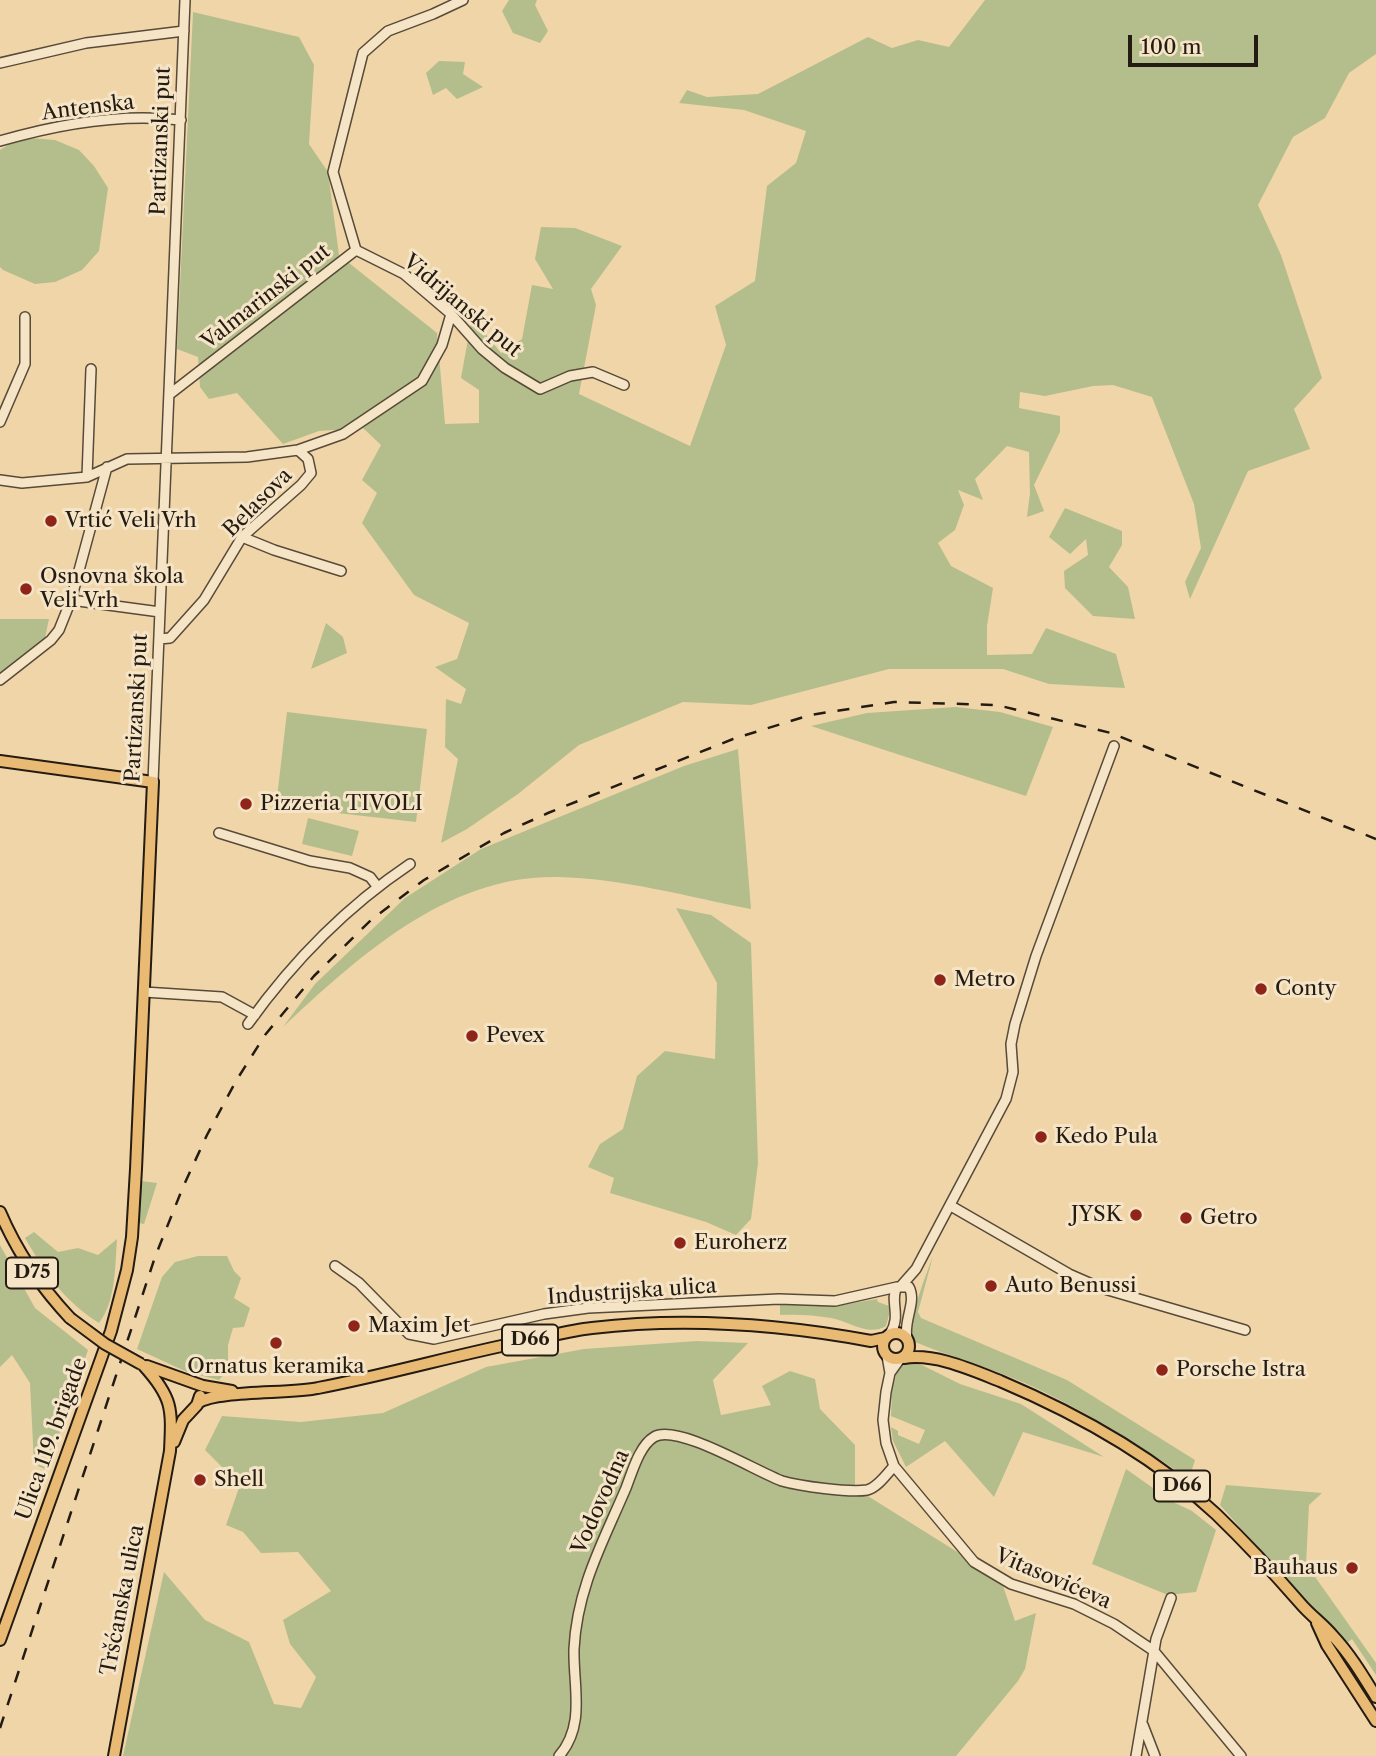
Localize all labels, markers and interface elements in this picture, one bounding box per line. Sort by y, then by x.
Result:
scale bar [1131,21,1260,65]
text: 100 m [1141,34,1202,59]
street label: Partizanski put [146,66,176,216]
street label: Antenska [40,90,136,126]
street label: Valmarinski put [197,239,335,355]
street label: Vidrijanski put [398,249,526,363]
street label: Belasova [218,463,298,543]
place label: Vrtić Veli Vrh [65,508,197,534]
marker: Vrtić Veli Vrh [43,513,59,529]
place label: Osnovna škola Veli Vrh [40,564,184,614]
marker: Osnovna škola Veli Vrh [18,581,34,597]
street label: Partizanski put [121,633,153,783]
place label: Pizzeria TIVOLI [260,791,423,817]
marker: Pizzeria TIVOLI [238,796,254,812]
place label: Metro [954,967,1015,993]
marker: Metro [932,972,948,988]
place label: Conty [1275,976,1336,1002]
marker: Conty [1253,981,1269,997]
place label: Pevex [486,1023,545,1049]
marker: Pevex [464,1028,480,1044]
place label: Kedo Pula [1055,1124,1158,1150]
marker: Kedo Pula [1033,1129,1049,1145]
place label: JYSK [1071,1202,1122,1228]
place label: Getro [1200,1205,1258,1231]
marker: JYSK [1128,1207,1144,1223]
marker: Getro [1178,1210,1194,1226]
place label: Euroherz [694,1230,787,1256]
marker: Euroherz [672,1235,688,1251]
road number: D75 [6,1258,58,1288]
place label: Auto Benussi [1005,1273,1136,1299]
street label: Industrijska ulica [547,1274,717,1310]
marker: Auto Benussi [983,1278,999,1294]
place label: Maxim Jet [368,1313,470,1339]
marker: Maxim Jet [346,1318,362,1334]
road number: D66 [502,1324,558,1356]
marker: Ornatus keramika [268,1335,284,1351]
street label: Ulica 119. brigade [11,1354,93,1524]
place label: Ornatus keramika [187,1354,365,1380]
place label: Porsche Istra [1176,1357,1306,1383]
marker: Porsche Istra [1154,1362,1170,1378]
street label: Vodovodna [567,1446,635,1558]
place label: Shell [214,1467,264,1493]
road number: D66 [1154,1470,1210,1502]
marker: Shell [192,1472,208,1488]
street label: Tršćanska ulica [96,1522,150,1678]
street label: Vitasovićeva [991,1543,1115,1615]
place label: Bauhaus [1253,1555,1338,1581]
marker: Bauhaus [1344,1560,1360,1576]

